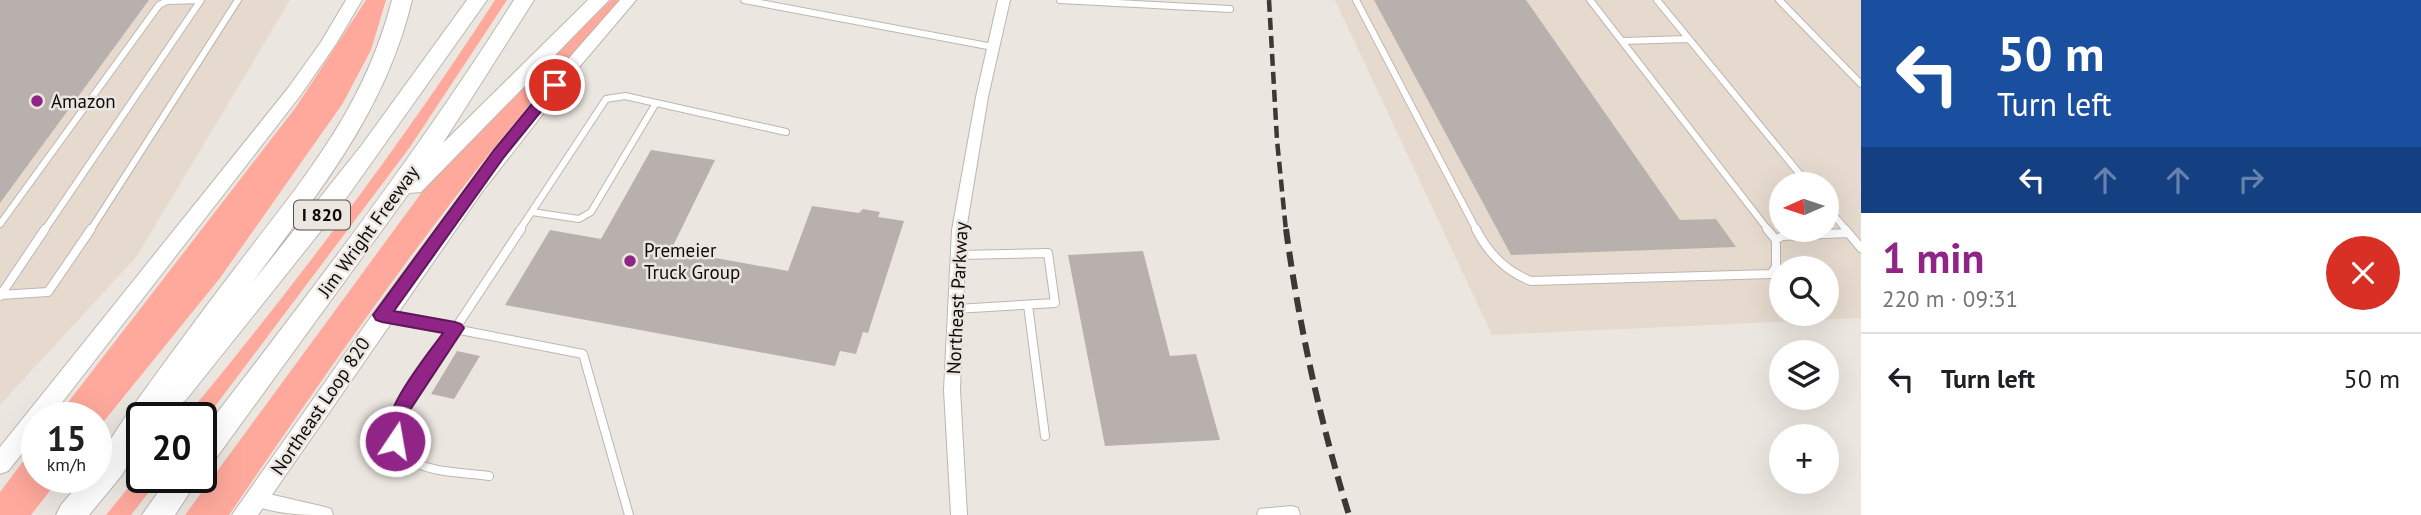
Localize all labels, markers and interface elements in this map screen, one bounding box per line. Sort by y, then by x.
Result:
text: 50 m [1997,21,2104,85]
icon: left [1882,28,1973,119]
pin [525,55,585,115]
icon: arrive [536,66,574,104]
text: Turn left [1997,83,2112,125]
place label: Amazon [51,89,116,113]
marker: Amazon [29,93,45,109]
street label: Jim Wright Freeway [312,160,424,302]
icon: left [2013,161,2051,199]
icon: ahead [2086,161,2124,199]
icon: ahead [2159,161,2197,199]
icon: right [2232,161,2270,199]
north arrow [1769,172,1839,242]
map controls [1769,172,1839,494]
road number: I 820 [294,200,350,230]
street label: Northeast Parkway [941,221,973,375]
text: 1 min [1882,230,1984,285]
button: close [2326,236,2400,310]
place label: Premeier Truck Group [644,238,740,284]
marker: Premeier Truck Group [622,253,638,269]
button: search [1769,256,1839,326]
text: 220 m · 09:31 [1882,284,2018,313]
street label: Northeast Loop 820 [265,333,375,479]
button: layers [1769,340,1839,410]
icon: left [1882,360,1920,398]
text: Turn left [1941,362,2035,395]
text: 50 m [2344,362,2400,395]
speed limit sign: 20 [126,402,217,493]
position arrow [358,404,432,478]
text: 15 [47,415,86,461]
button: + [1769,424,1839,494]
text: km/h [47,453,86,476]

